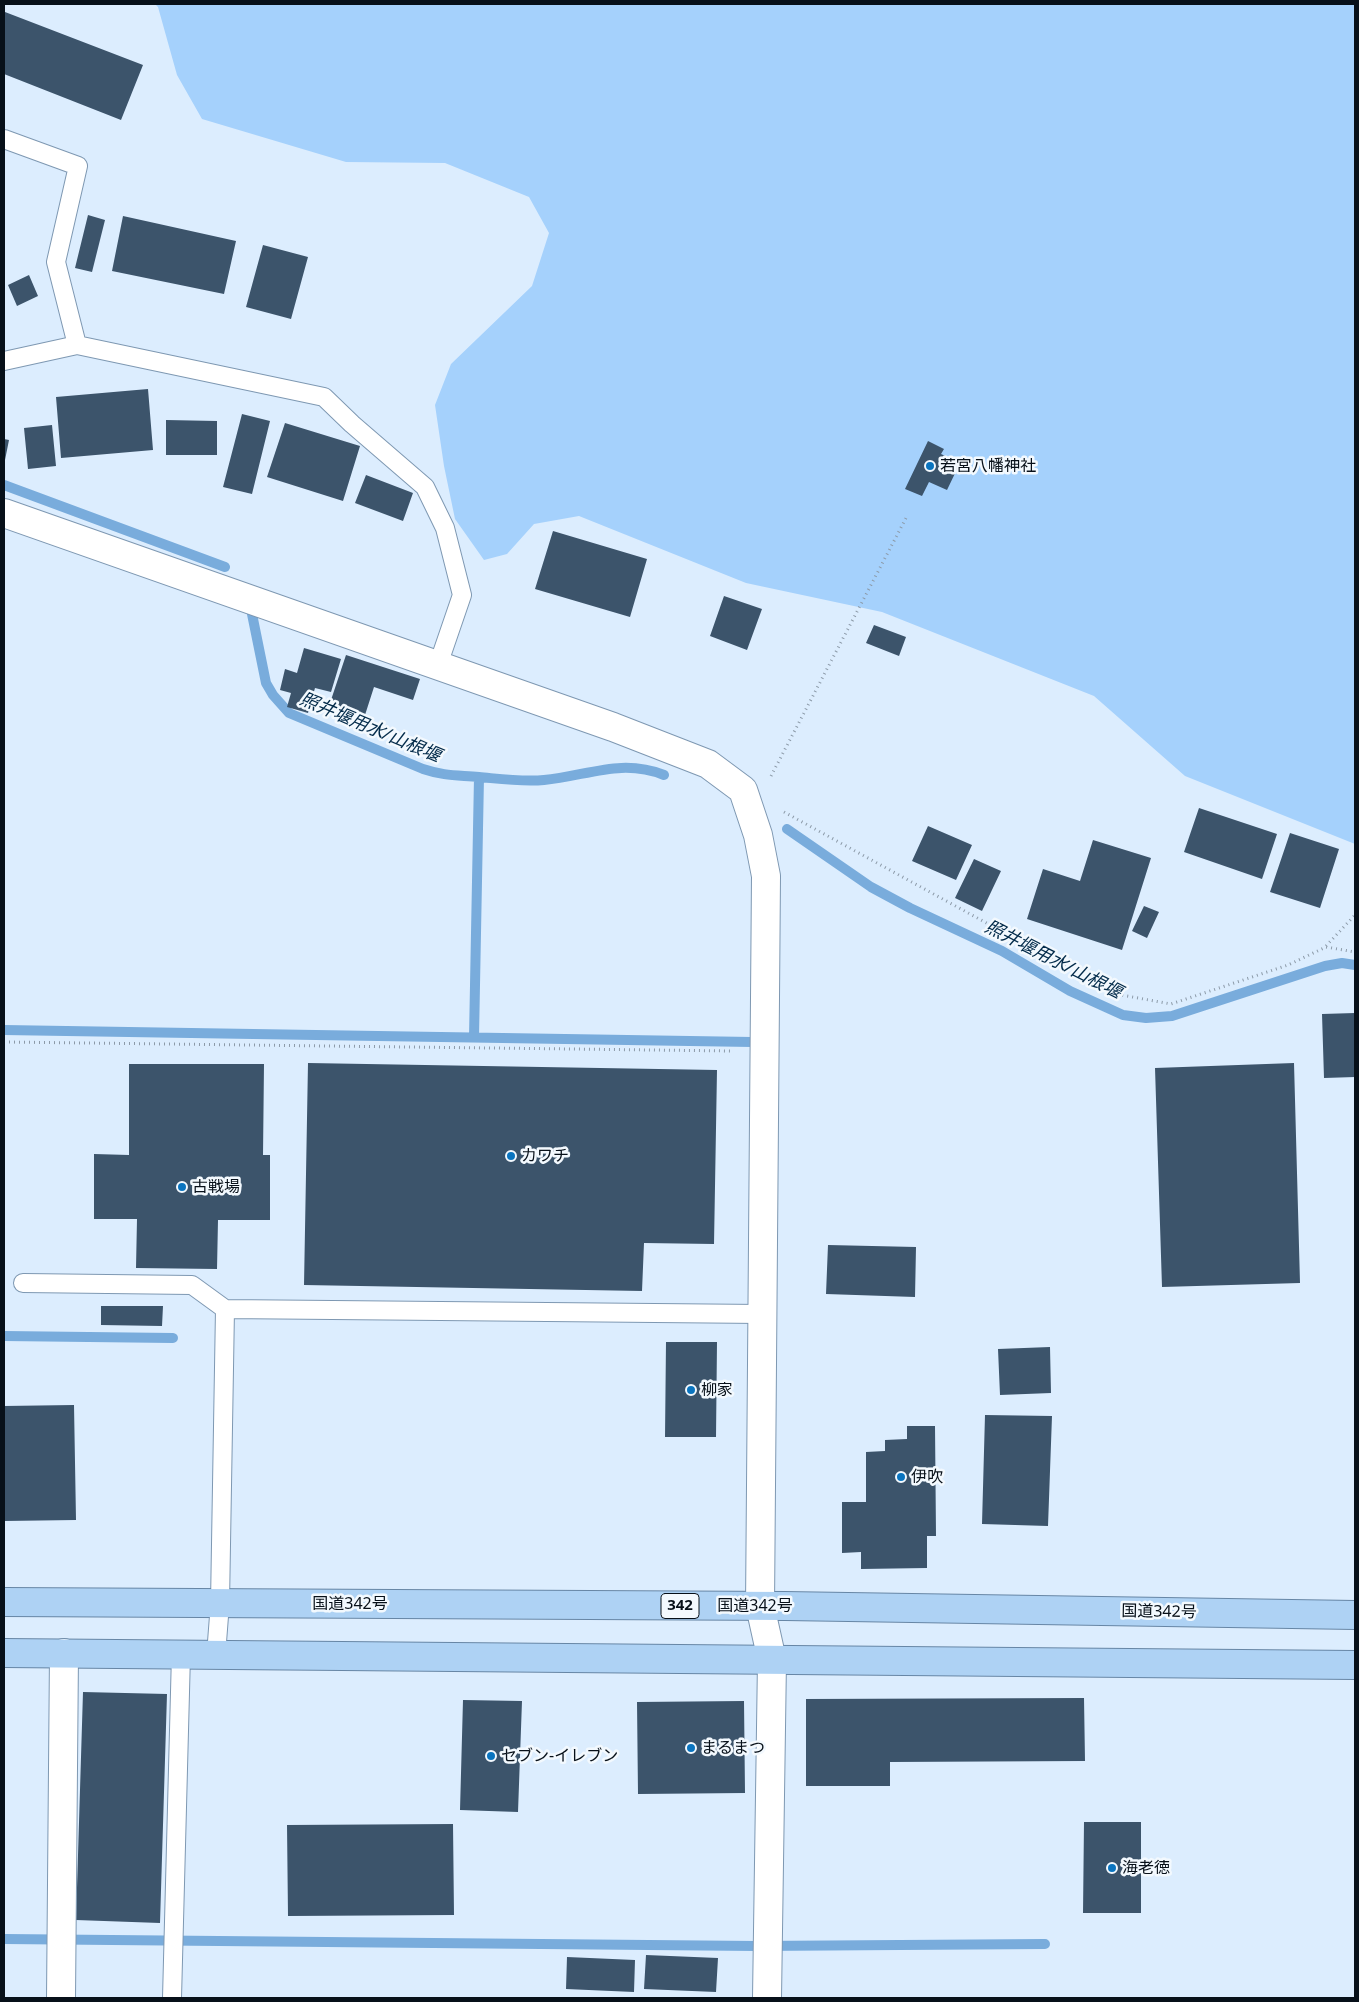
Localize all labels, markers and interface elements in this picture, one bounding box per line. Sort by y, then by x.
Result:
place label: 若宮八幡神社 [940,456,1036,476]
marker: 若宮八幡神社 [924,460,936,472]
water label: 照井堰用水/山根堰 [297,689,443,767]
water label: 照井堰用水/山根堰 [981,916,1125,1004]
place label: カワチ [521,1146,569,1166]
marker: カワチ [505,1150,517,1162]
place label: 古戦場 [192,1177,240,1197]
marker: 古戦場 [176,1181,188,1193]
place label: 柳家 [701,1380,733,1400]
marker: 柳家 [685,1384,697,1396]
place label: 伊吹 [911,1467,943,1487]
marker: 伊吹 [895,1471,907,1483]
street label: 国道342号 [312,1594,388,1614]
road number: 342 [661,1594,699,1618]
street label: 国道342号 [717,1596,793,1616]
street label: 国道342号 [1121,1602,1197,1622]
place label: まるまつ [701,1738,765,1758]
marker: まるまつ [685,1742,697,1754]
place label: セブン-イレブン [501,1746,618,1766]
marker: セブン-イレブン [485,1750,497,1762]
place label: 海老徳 [1122,1858,1170,1878]
marker: 海老徳 [1106,1862,1118,1874]

